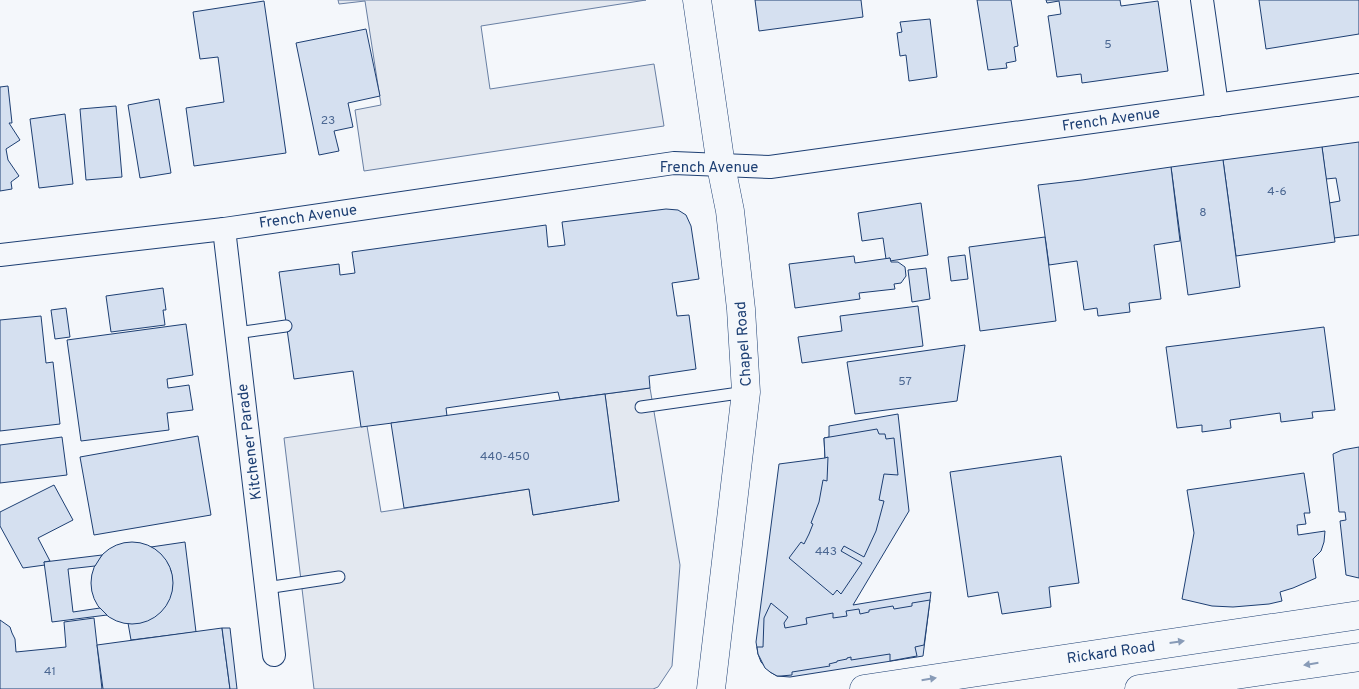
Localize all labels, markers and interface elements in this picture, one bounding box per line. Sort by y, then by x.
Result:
house number: 5 [1104,37,1112,53]
street label: French Avenue [1061,104,1161,137]
house number: 23 [321,113,335,129]
street label: French Avenue [660,159,758,178]
house number: 4-6 [1267,184,1287,200]
street label: French Avenue [258,201,358,234]
house number: 8 [1199,205,1207,221]
street label: Chapel Road [732,301,757,387]
house number: 57 [898,374,912,390]
street label: Kitchener Parade [234,382,267,501]
house number: 440-450 [480,449,530,465]
house number: 443 [815,544,837,560]
street label: Rickard Road [1066,638,1157,669]
one-way arrow [1169,638,1185,646]
one-way arrow [1302,661,1318,669]
house number: 41 [44,664,56,680]
one-way arrow [922,675,938,683]

